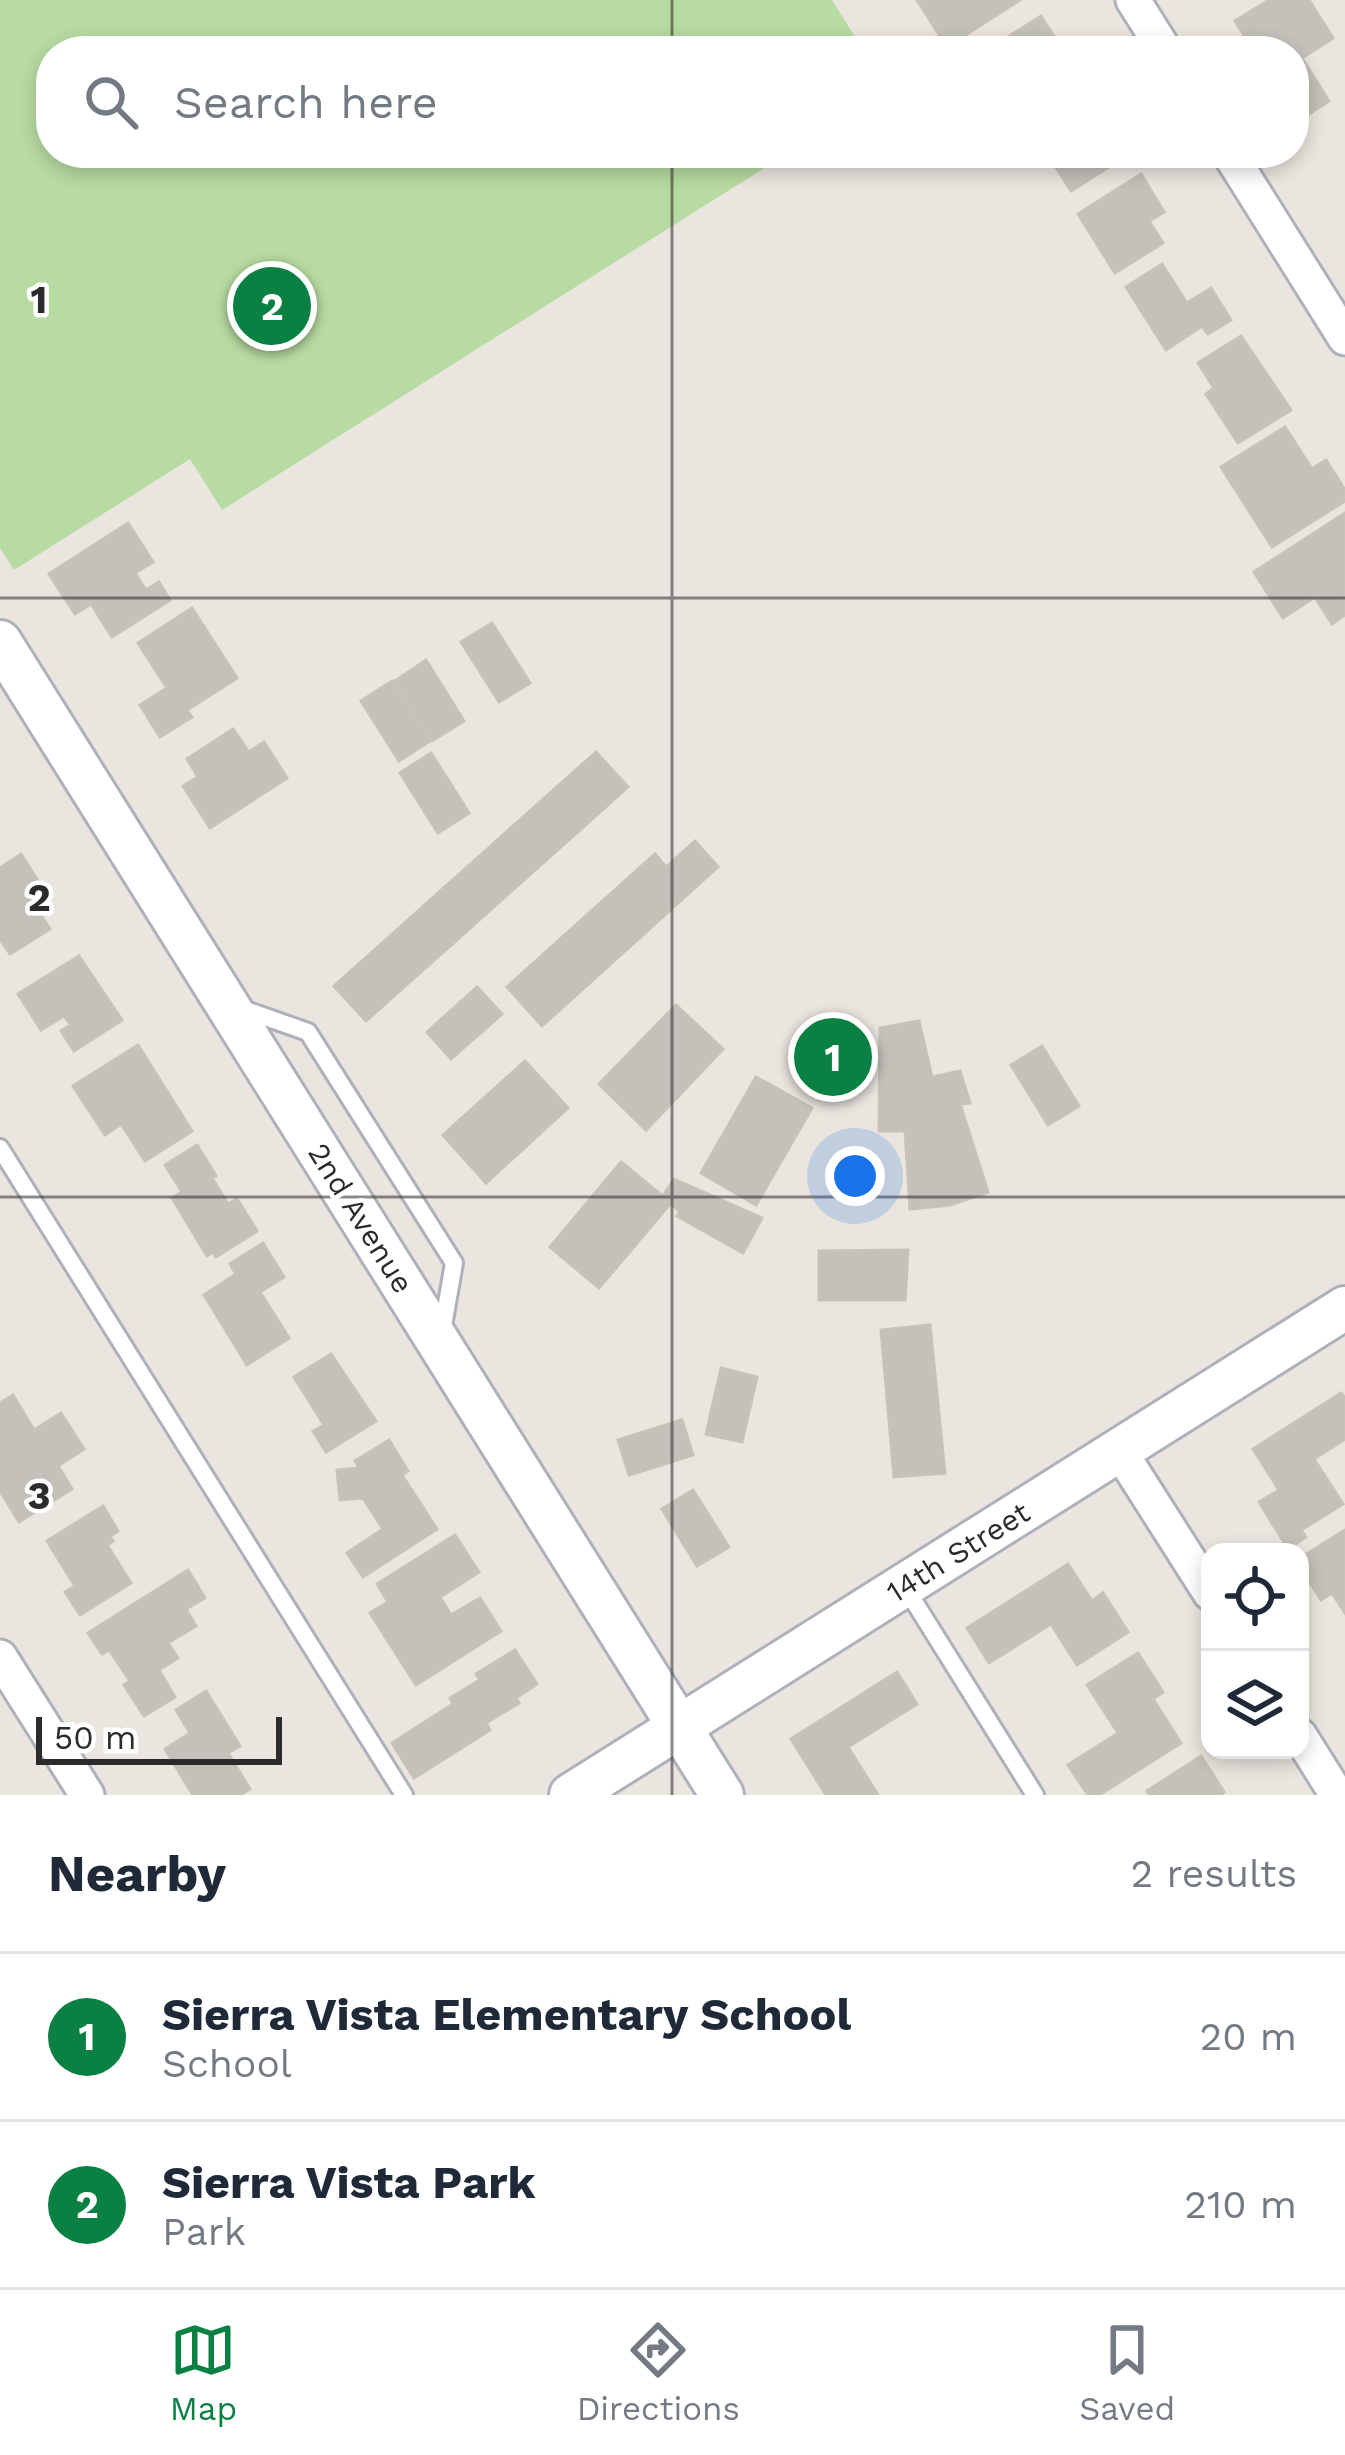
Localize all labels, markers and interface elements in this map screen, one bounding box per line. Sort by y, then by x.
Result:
search box [36,36,1309,168]
icon: search [78,69,144,135]
text: Search here [174,76,438,129]
pin: 2 [233,261,311,351]
text: 1 [31,277,47,322]
text: 2 [27,875,51,920]
pin: 1 [794,1012,872,1102]
street label: 2nd Avenue [301,1137,421,1299]
your location [825,1146,885,1206]
text: 3 [27,1473,51,1518]
street label: 14th Street [880,1494,1036,1610]
map controls [1201,1543,1309,1759]
button: locate [1201,1543,1309,1651]
button: layers [1201,1651,1309,1759]
scale bar [36,1711,282,1764]
text: 50 m [54,1718,136,1757]
text: Nearby [48,1844,226,1903]
text: 2 results [1131,1851,1297,1896]
text: Sierra Vista Elementary School [162,1988,851,2041]
text: 1 [79,2014,95,2059]
text: 20 m [1200,2014,1297,2059]
text: School [162,2041,292,2086]
text: Sierra Vista Park [162,2156,536,2209]
text: 2 [75,2182,99,2227]
text: 210 m [1184,2182,1297,2227]
text: Park [162,2209,246,2254]
tab: Map [170,2317,237,2428]
tab: Directions [577,2317,740,2428]
tab: Saved [1079,2317,1175,2428]

